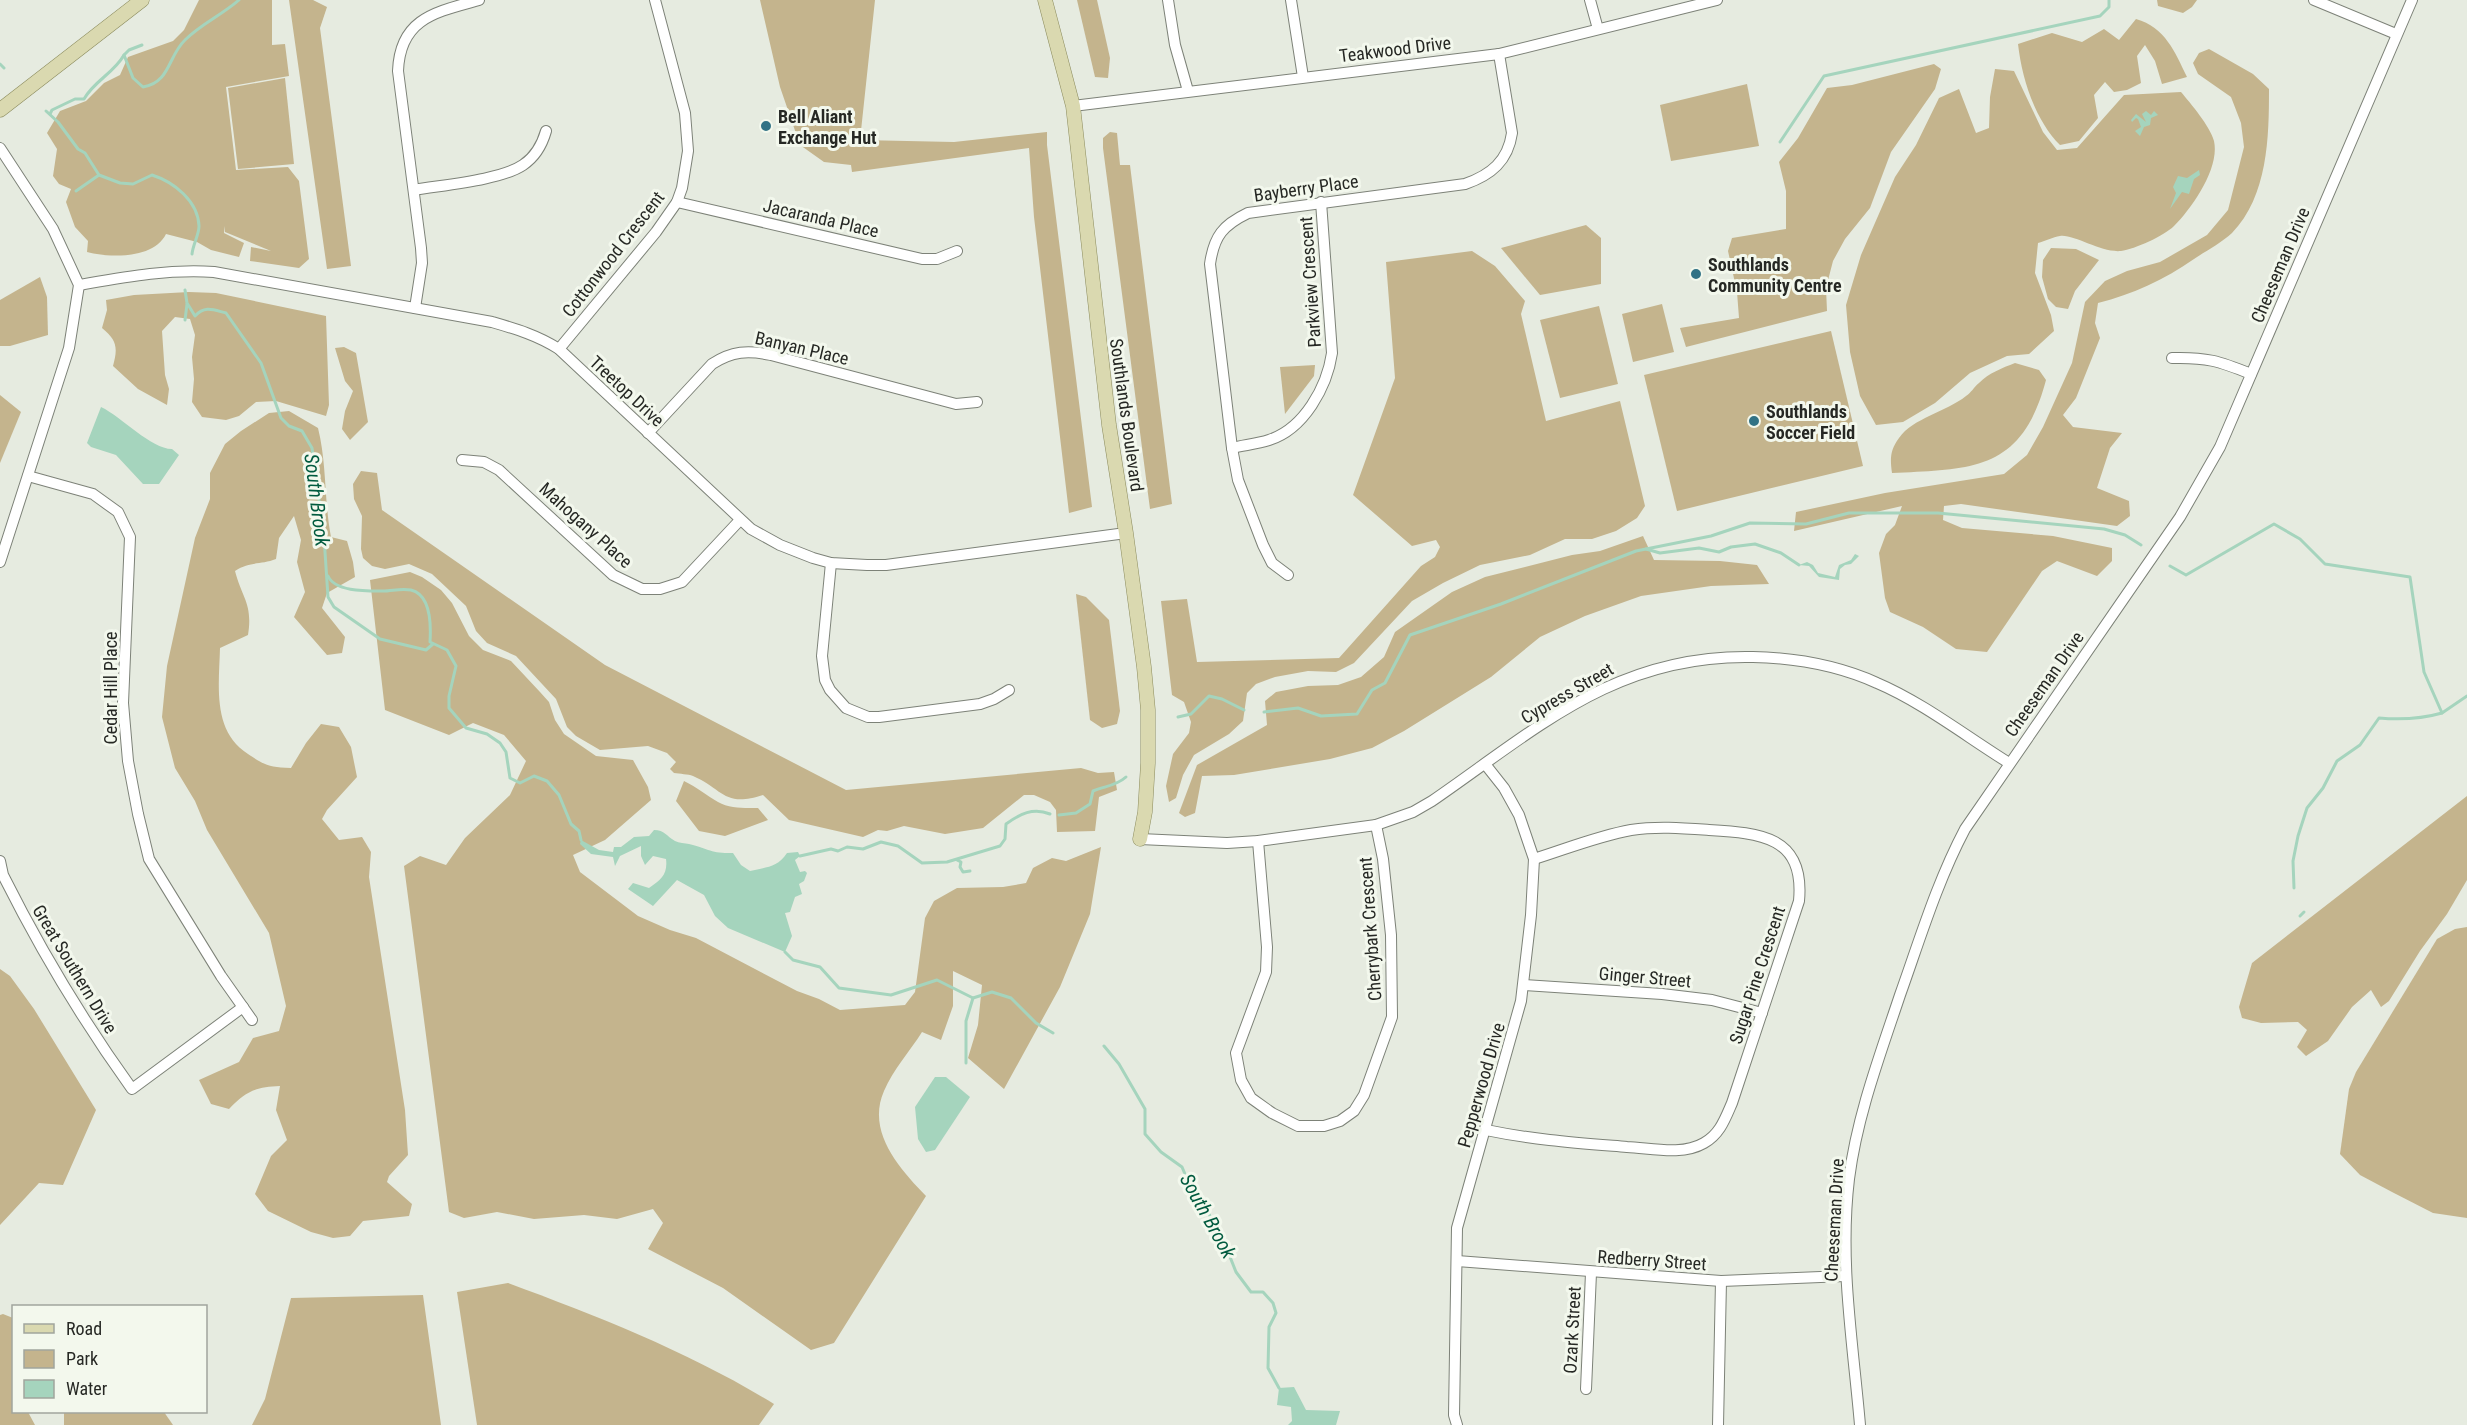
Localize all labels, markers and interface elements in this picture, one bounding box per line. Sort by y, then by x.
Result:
street label: Teakwood Drive [1338,32,1452,66]
place label: Bell Aliant Exchange Hut [778,106,877,148]
marker: Bell Aliant Exchange Hut [759,119,773,133]
street label: Bayberry Place [1252,170,1360,206]
street label: Cottonwood Crescent [558,187,668,321]
street label: Jacaranda Place [761,195,881,241]
street label: Cheeseman Drive [2246,204,2314,326]
street label: Parkview Crescent [1295,216,1325,348]
place label: Southlands Community Centre [1708,254,1842,296]
marker: Southlands Community Centre [1689,267,1703,281]
street label: Banyan Place [753,327,851,369]
street label: Southlands Boulevard [1106,337,1148,493]
street label: Treetop Drive [585,351,669,431]
place label: Southlands Soccer Field [1766,401,1855,443]
marker: Southlands Soccer Field [1747,414,1761,428]
water label: South Brook [299,452,335,549]
street label: Mahogany Place [535,478,637,572]
street label: Cheeseman Drive [2000,627,2088,741]
street label: Cedar Hill Place [100,632,121,744]
street label: Cypress Street [1517,658,1617,728]
street label: Cherrybark Crescent [1354,856,1386,1002]
street label: Great Southern Drive [28,901,122,1037]
street label: Sugar Pine Crescent [1725,904,1789,1046]
street label: Ginger Street [1598,963,1692,991]
street label: Pepperwood Drive [1453,1020,1509,1150]
street label: Cheeseman Drive [1820,1158,1848,1282]
water label: South Brook [1175,1169,1242,1264]
street label: Redberry Street [1597,1246,1707,1274]
street label: Ozark Street [1559,1286,1585,1374]
legend [12,1305,207,1413]
text: Road [66,1318,102,1339]
text: Park [66,1348,98,1369]
text: Water [66,1378,108,1399]

